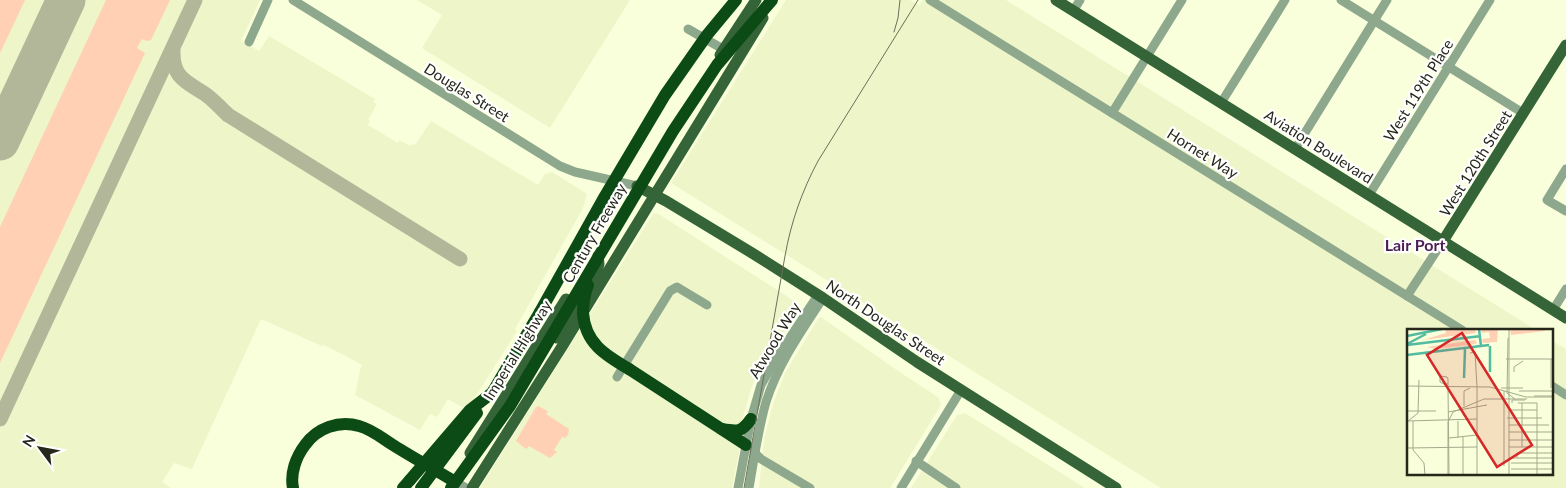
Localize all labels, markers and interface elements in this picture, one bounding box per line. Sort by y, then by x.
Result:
street label: West 119th Place [1379,36,1457,144]
street label: Douglas Street [421,59,513,126]
street label: Aviation Boulevard [1261,105,1377,187]
street label: West 120th Street [1435,106,1515,219]
street label: Hornet Way [1164,124,1242,182]
street label: Century Freeway [558,180,630,286]
district label: Lair Port [1385,235,1445,254]
street label: North Douglas Street [823,276,949,369]
street label: Imperial Highway [479,296,555,403]
street label: Atwood Way [744,298,804,381]
inset map [1407,329,1554,476]
north arrow [15,423,65,473]
text: N [18,432,39,450]

